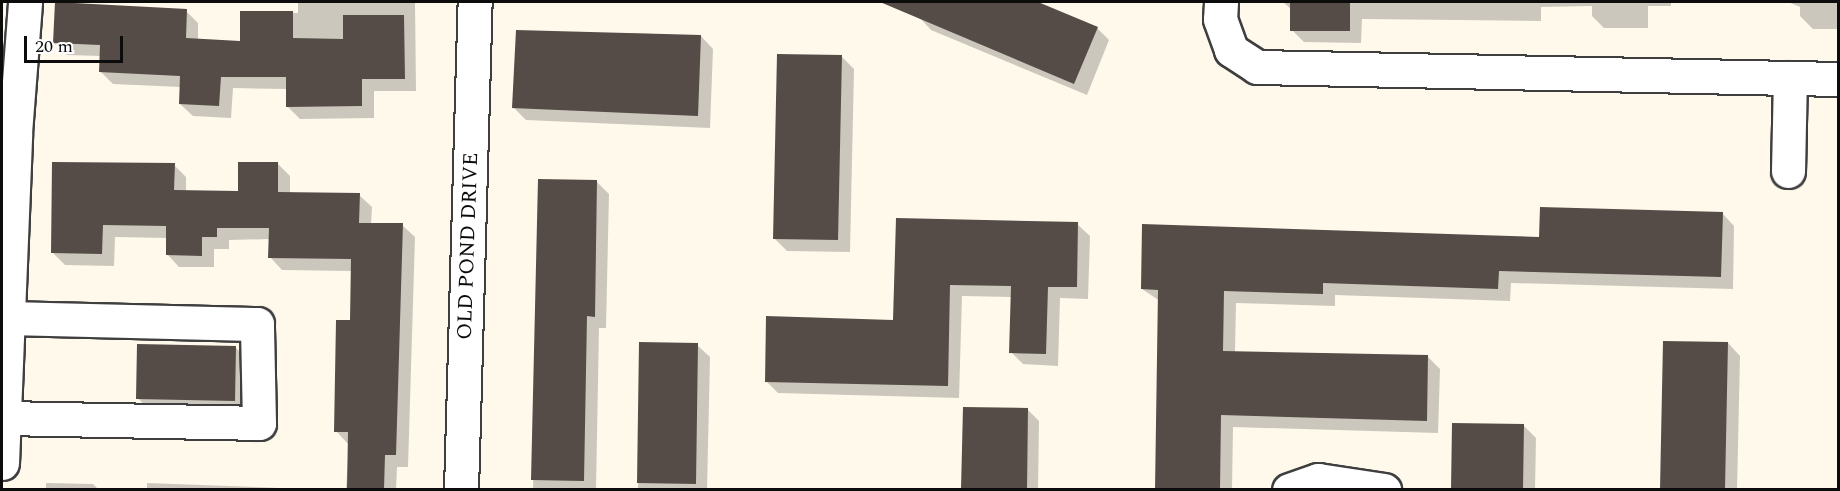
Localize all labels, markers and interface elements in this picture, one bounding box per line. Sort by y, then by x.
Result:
scale bar [27,24,126,62]
text: 20 m [35,33,73,60]
street label: OLD POND DRIVE [452,152,484,340]

